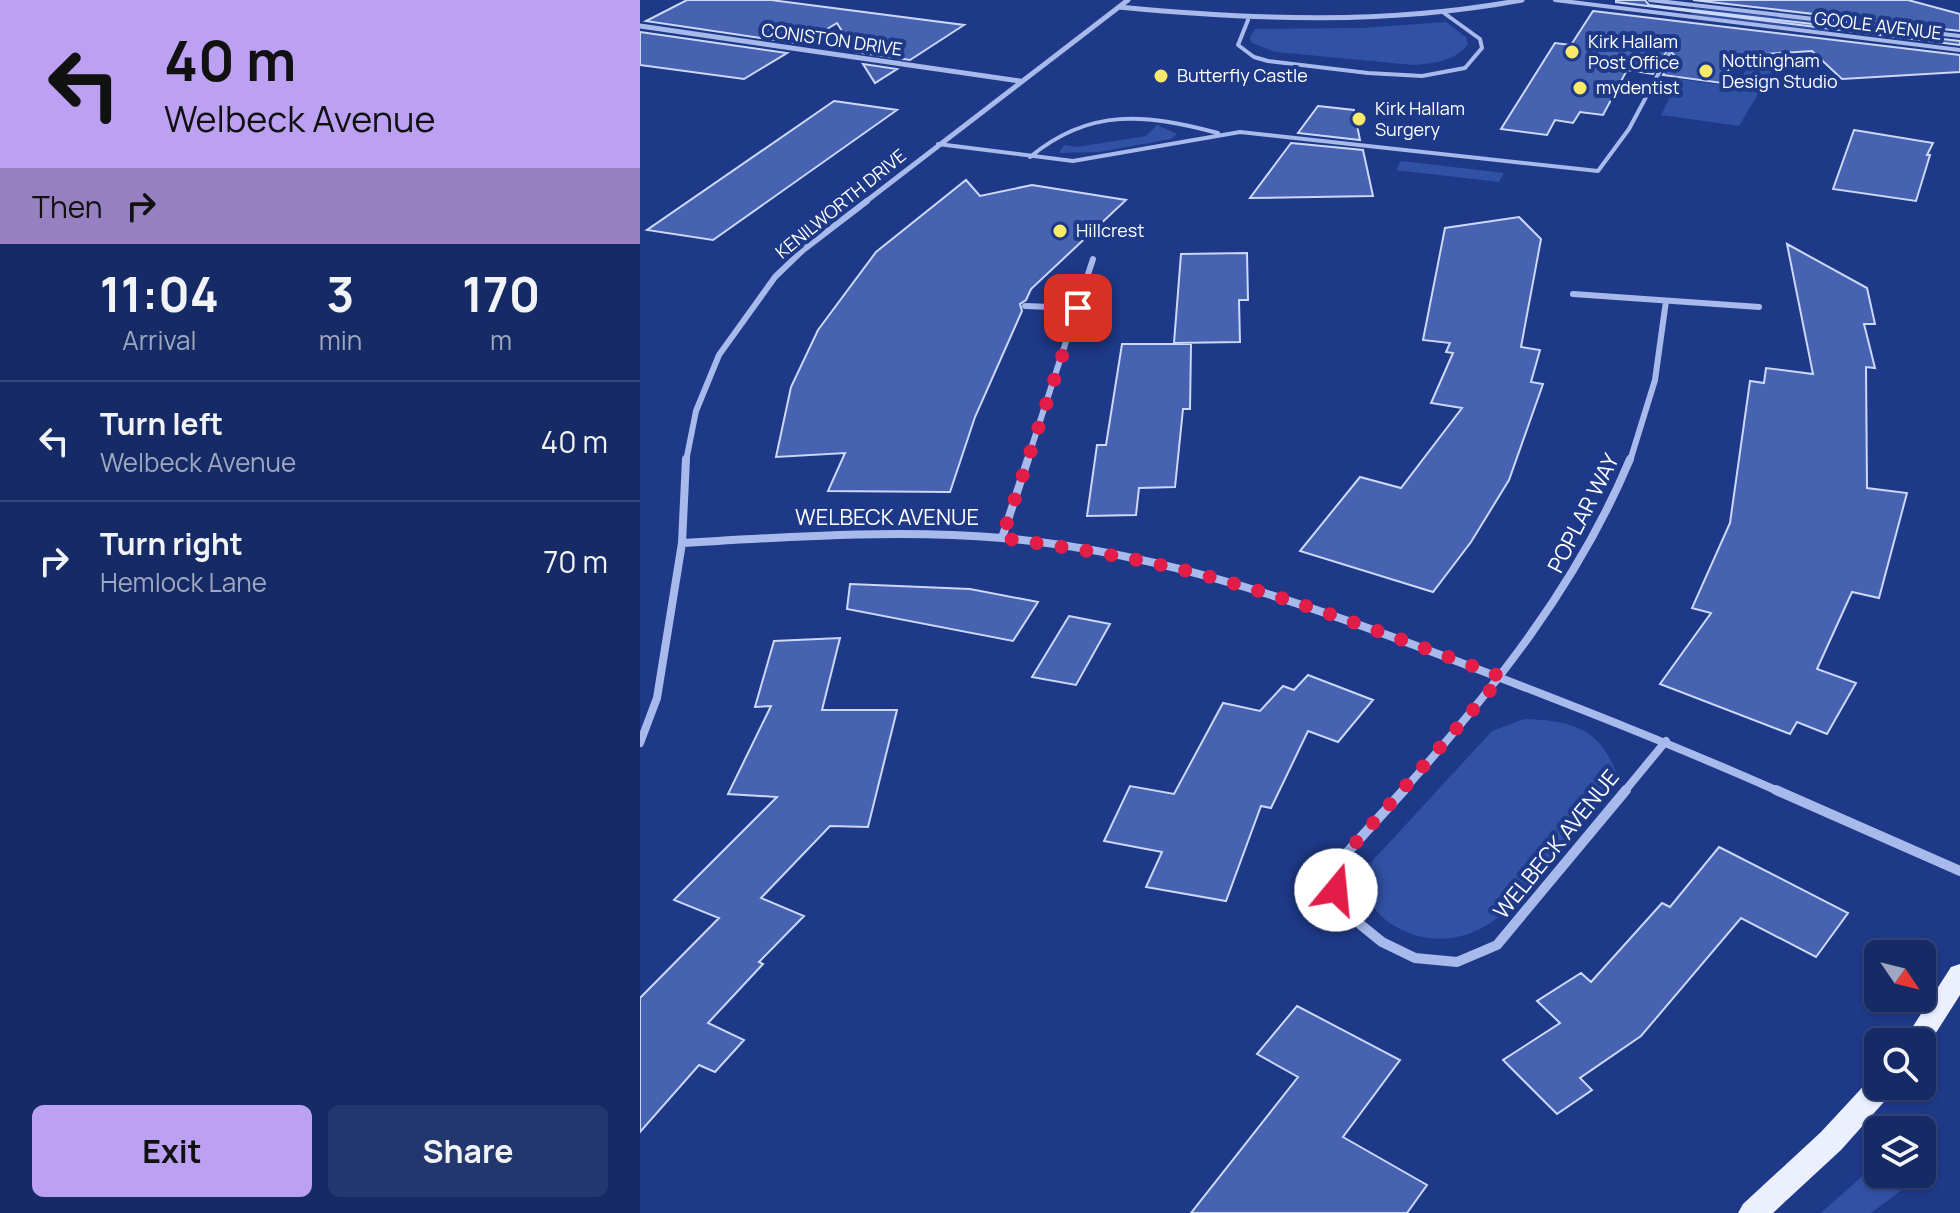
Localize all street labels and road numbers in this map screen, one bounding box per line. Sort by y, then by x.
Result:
street label: GOOLE AVENUE [1813,5,1943,45]
street label: CONISTON DRIVE [760,17,904,61]
street label: KENILWORTH DRIVE [770,143,911,263]
street label: POPLAR WAY [1540,448,1626,578]
street label: WELBECK AVENUE [795,502,979,532]
street label: WELBECK AVENUE [1486,763,1626,925]

